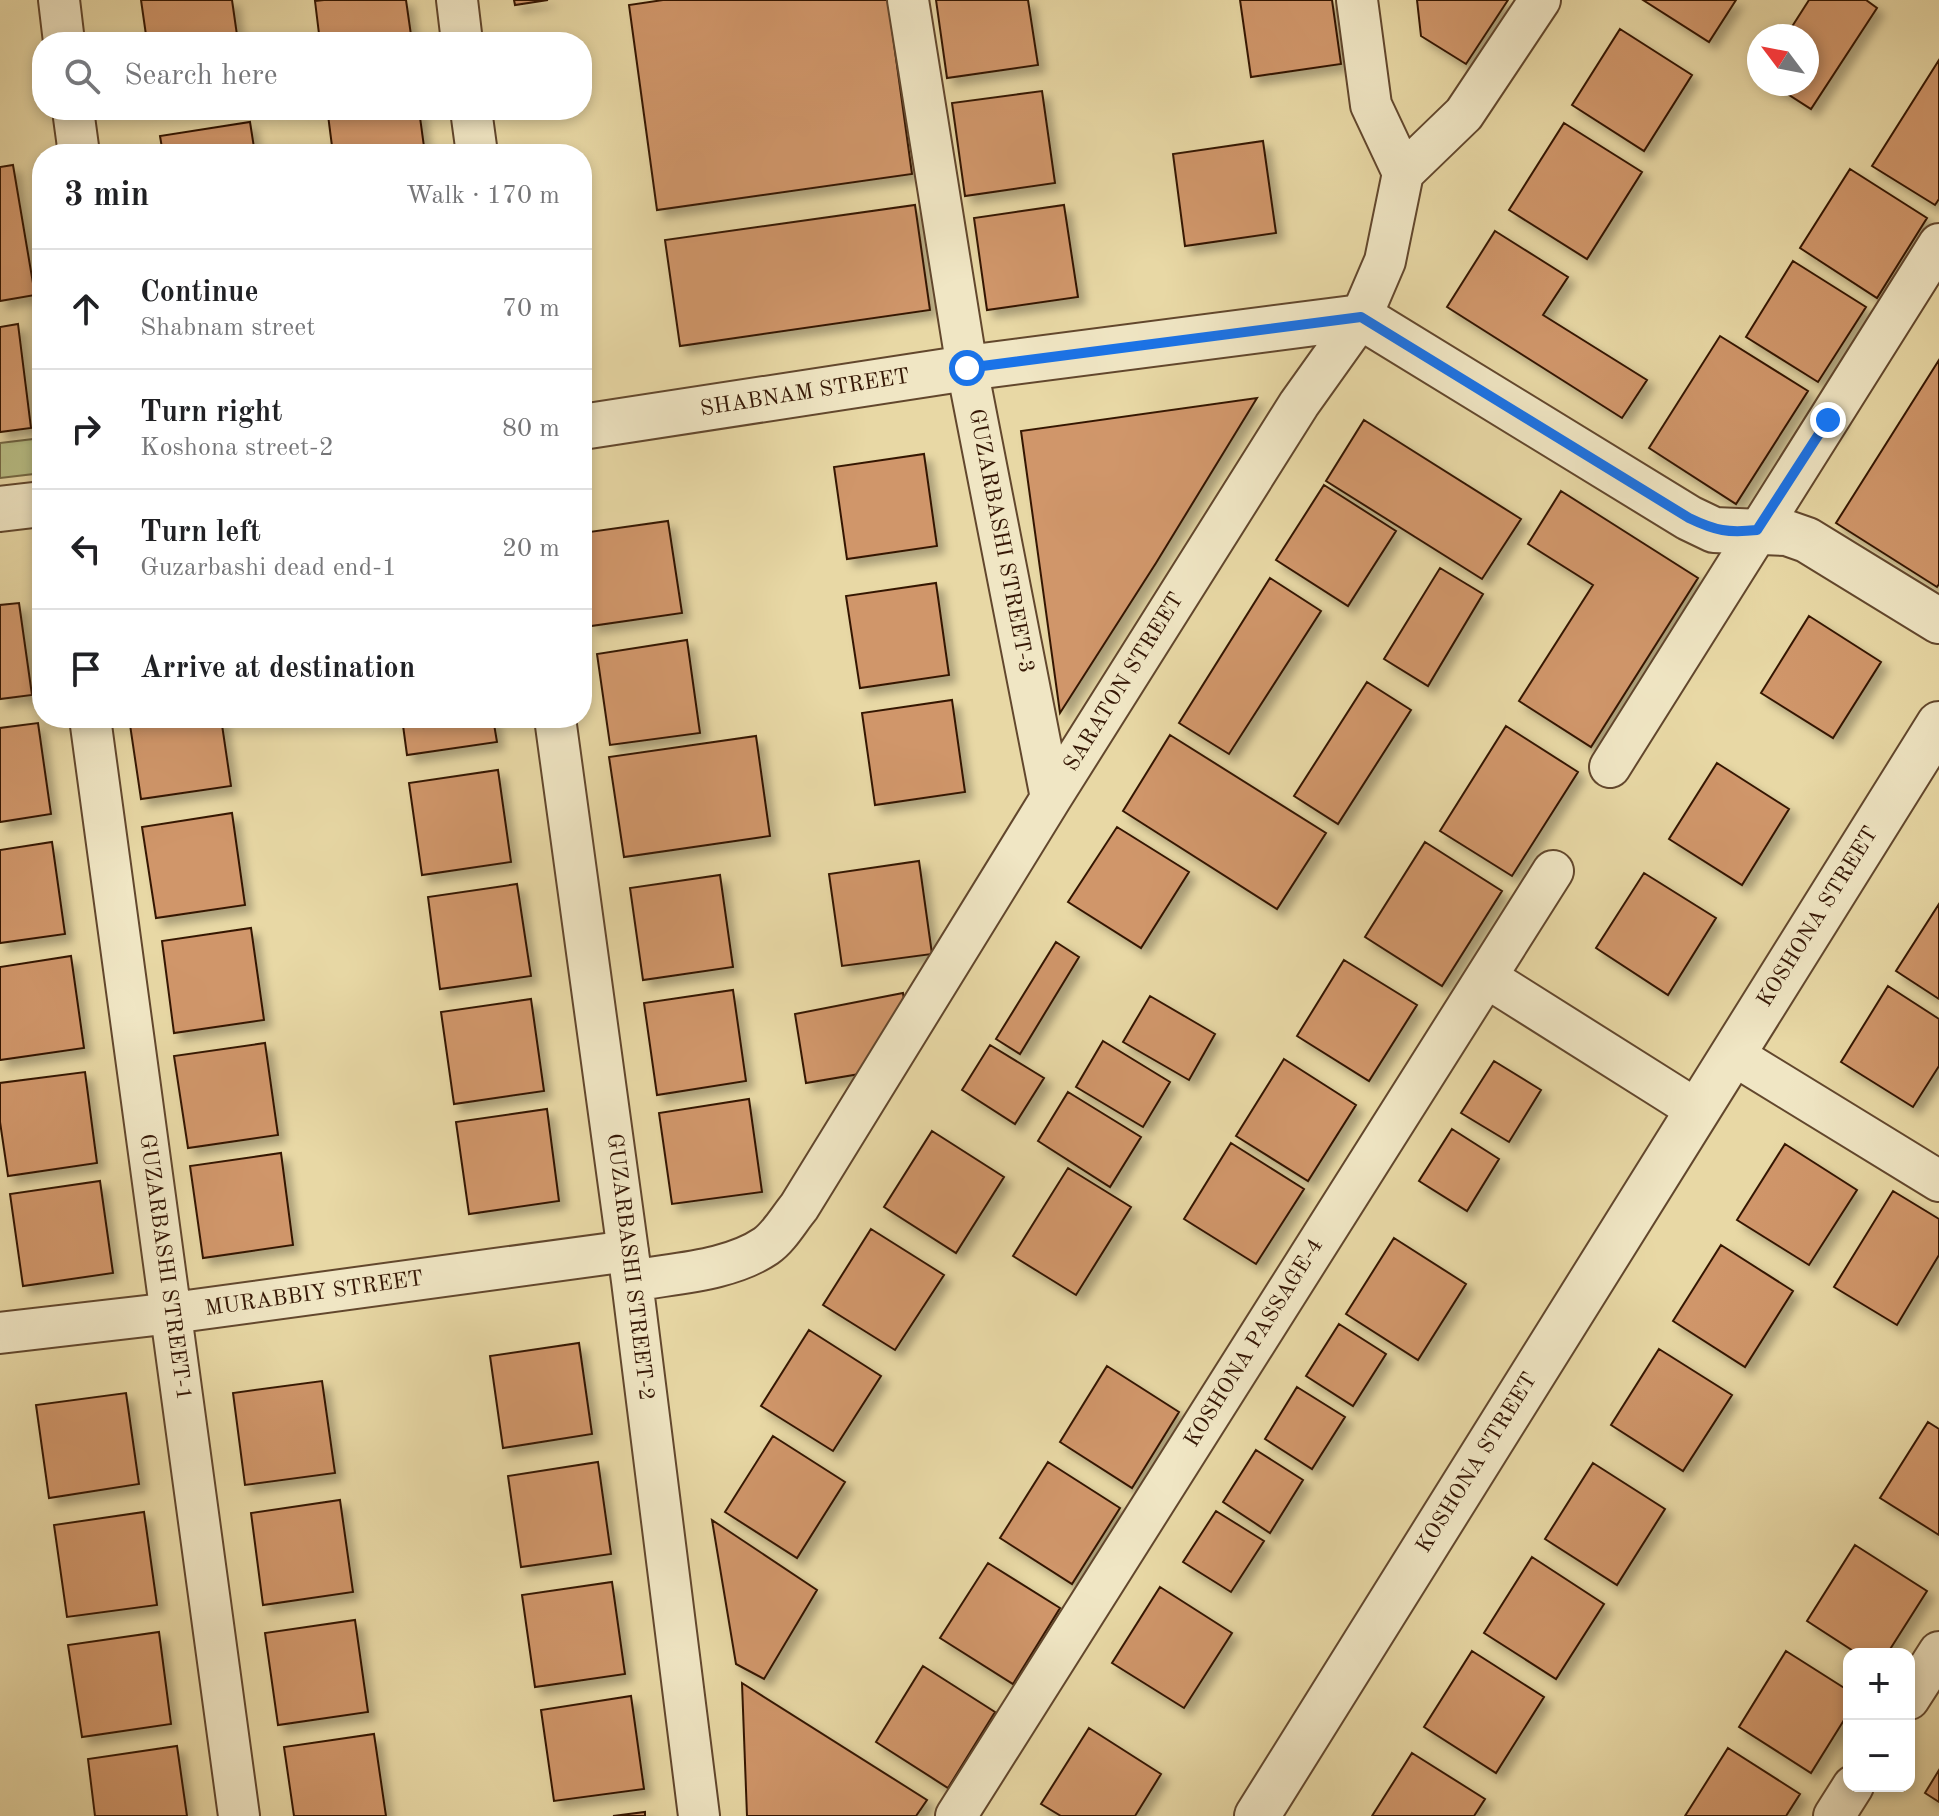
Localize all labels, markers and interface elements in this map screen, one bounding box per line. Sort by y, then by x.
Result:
north arrow [1747,24,1819,96]
search box [32,32,592,120]
icon: search [60,54,104,98]
text: Search here [124,61,278,91]
text: 3 min [64,179,149,213]
text: Walk · 170 m [406,183,560,209]
text: Continue [140,278,259,308]
icon: ahead [64,287,108,331]
text: 70 m [502,296,560,322]
text: Shabnam street [140,315,315,341]
route start [949,350,985,386]
street label: SHABNAM STREET [699,366,911,420]
text: Turn right [140,398,282,428]
route end [1810,402,1846,438]
icon: right [64,407,108,451]
street label: GUZARBASHI STREET-3 [965,407,1037,675]
text: 80 m [502,416,560,442]
text: Koshona street-2 [140,435,334,461]
text: Turn left [140,518,261,548]
icon: left [64,527,108,571]
text: 20 m [502,536,560,562]
text: Guzarbаshi dead end-1 [140,555,397,581]
street label: SARATON STREET [1060,589,1188,775]
icon: arrive [64,647,108,691]
text: Arrive at destination [140,654,415,684]
street label: KOSHONA STREET [1754,823,1882,1011]
street label: GUZARBASHI STREET-1 [135,1132,195,1402]
street label: GUZARBASHI STREET-2 [603,1132,657,1402]
street label: KOSHONA PASSAGE-4 [1181,1235,1327,1451]
street label: MURABBIY STREET [203,1268,425,1320]
street label: KOSHONA STREET [1413,1369,1541,1557]
map controls [1843,1648,1915,1792]
button: + [1843,1648,1915,1720]
button: − [1843,1720,1915,1792]

